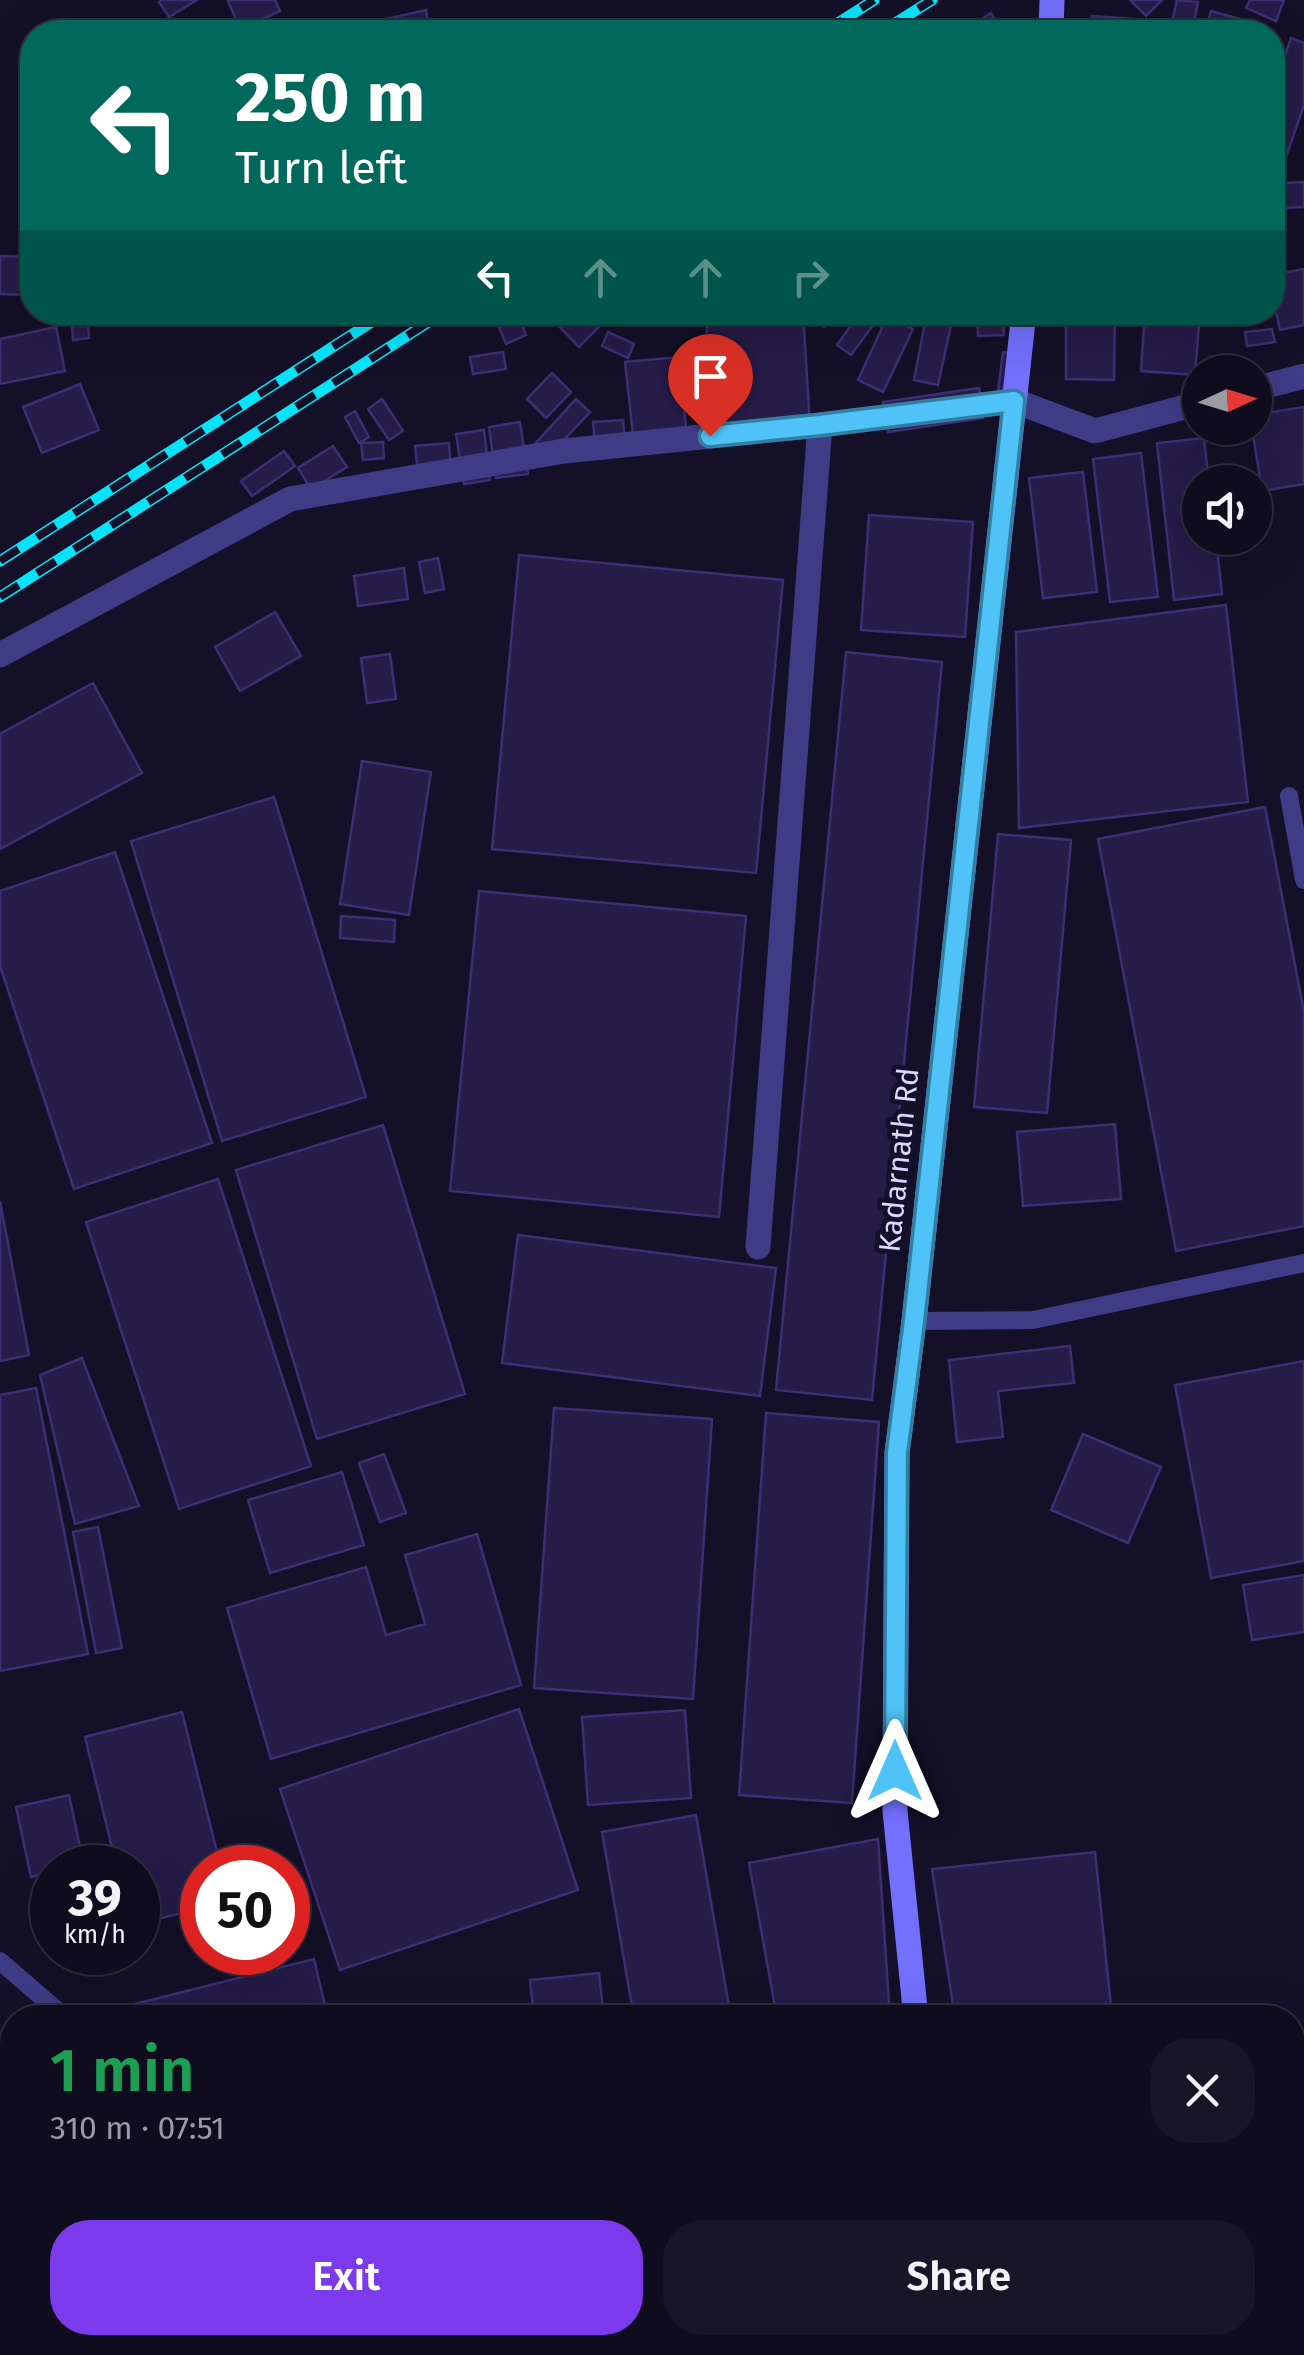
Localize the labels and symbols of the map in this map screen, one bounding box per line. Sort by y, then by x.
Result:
pin [668,334,753,437]
north arrow [1182,355,1272,445]
street label: Kadarnath Rd [871,1066,927,1254]
position arrow [843,1719,947,1823]
speed limit sign: 50 [180,1845,310,1975]

